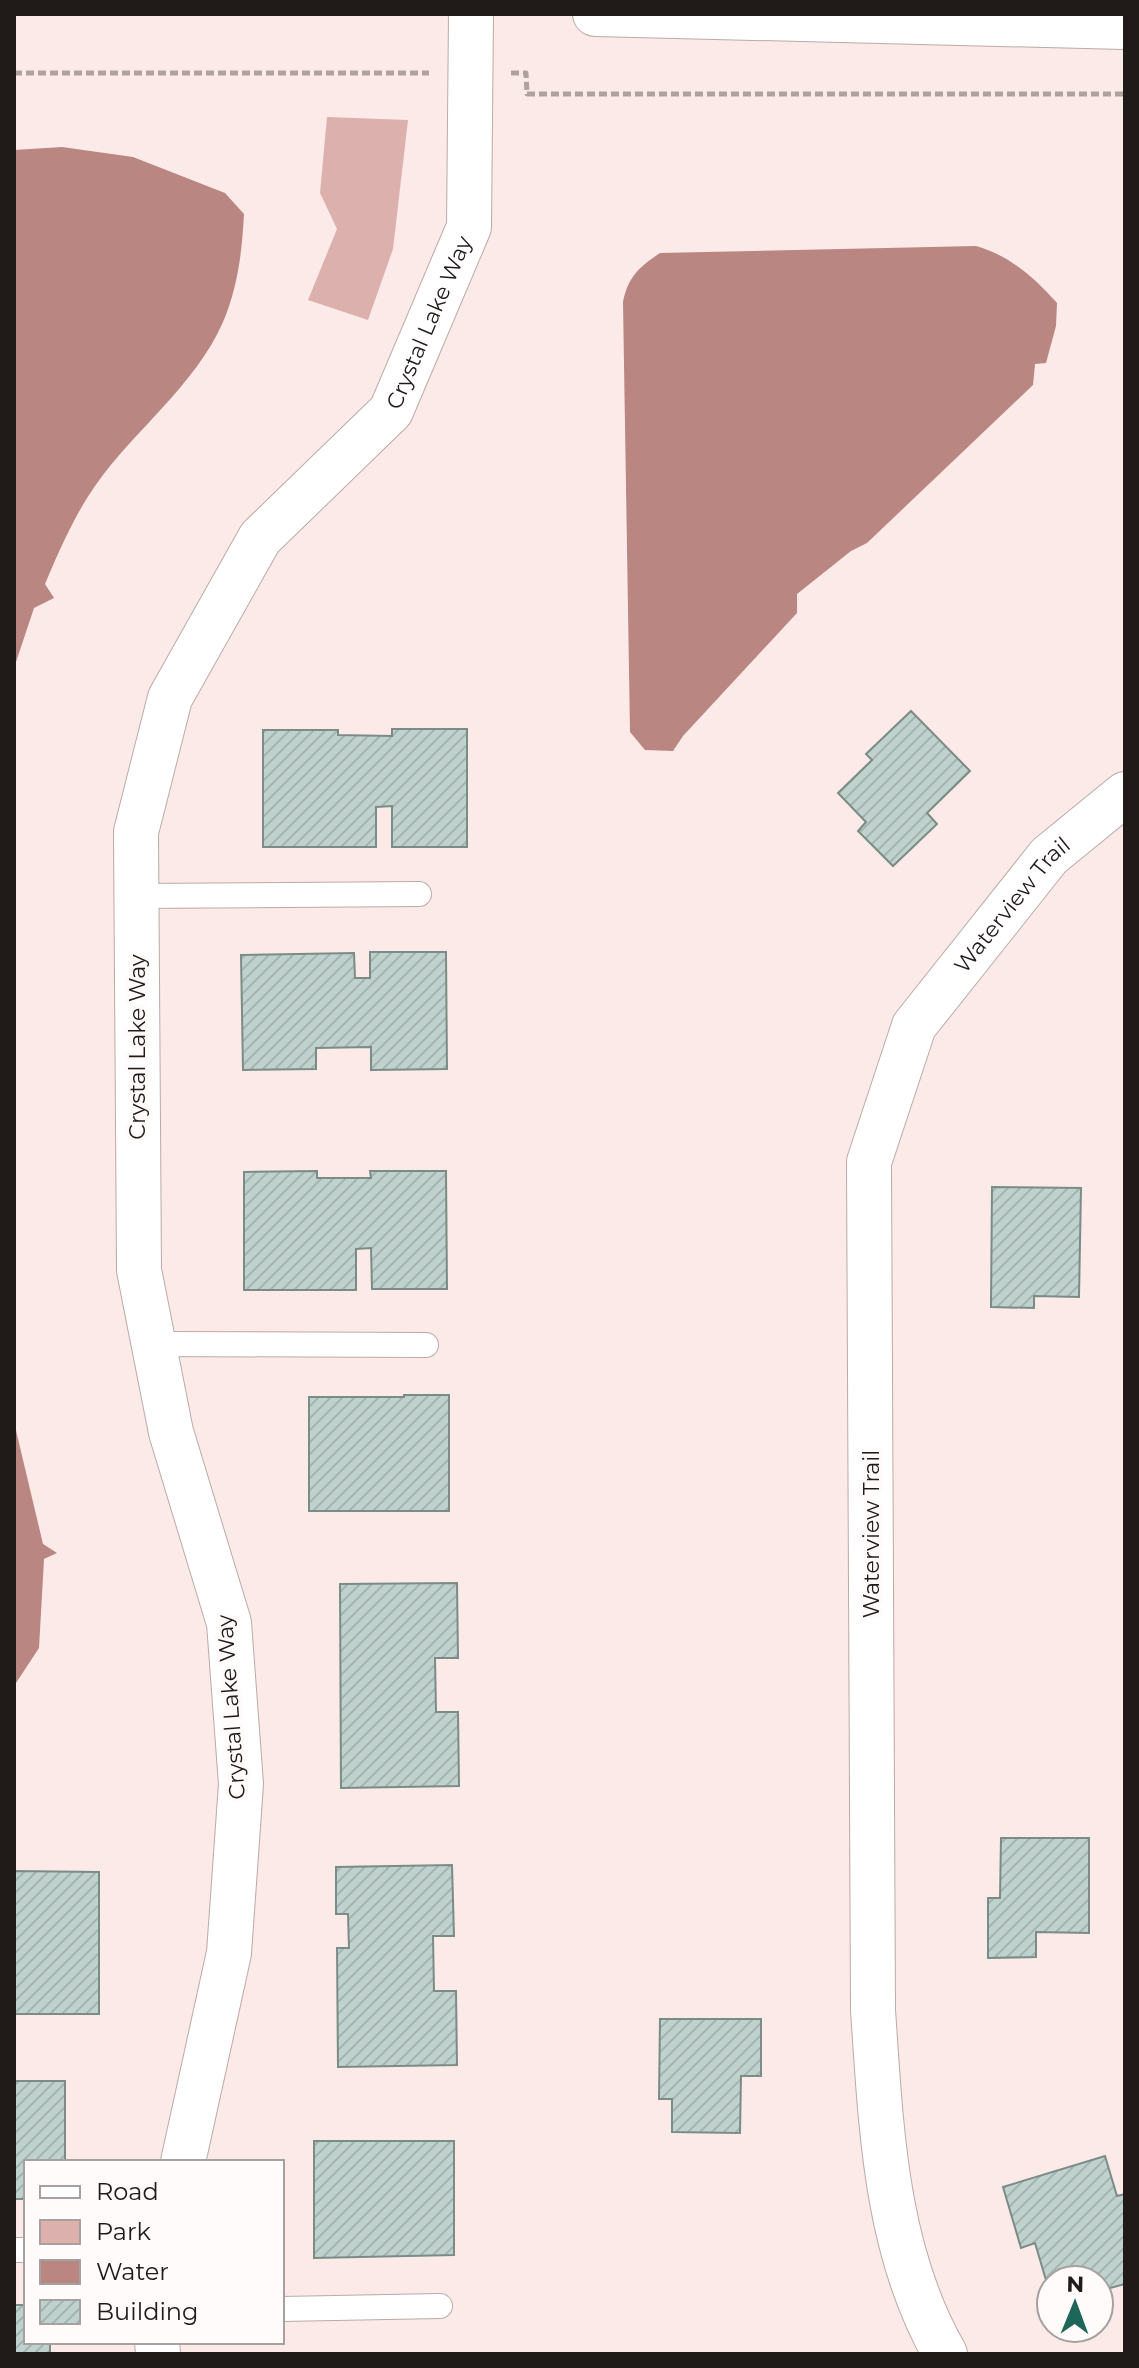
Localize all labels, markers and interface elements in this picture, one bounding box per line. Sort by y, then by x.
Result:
street label: Crystal Lake Way [380,232,477,413]
street label: Waterview Trail [948,831,1075,978]
street label: Crystal Lake Way [124,954,151,1140]
street label: Waterview Trail [858,1450,885,1618]
street label: Crystal Lake Way [211,1614,251,1800]
legend [24,2160,284,2344]
text: Road [96,2177,159,2206]
text: Park [96,2217,151,2246]
text: Water [96,2257,169,2286]
north arrow [1035,2264,1115,2344]
text: N [1066,2271,1084,2298]
text: Building [96,2297,199,2326]

